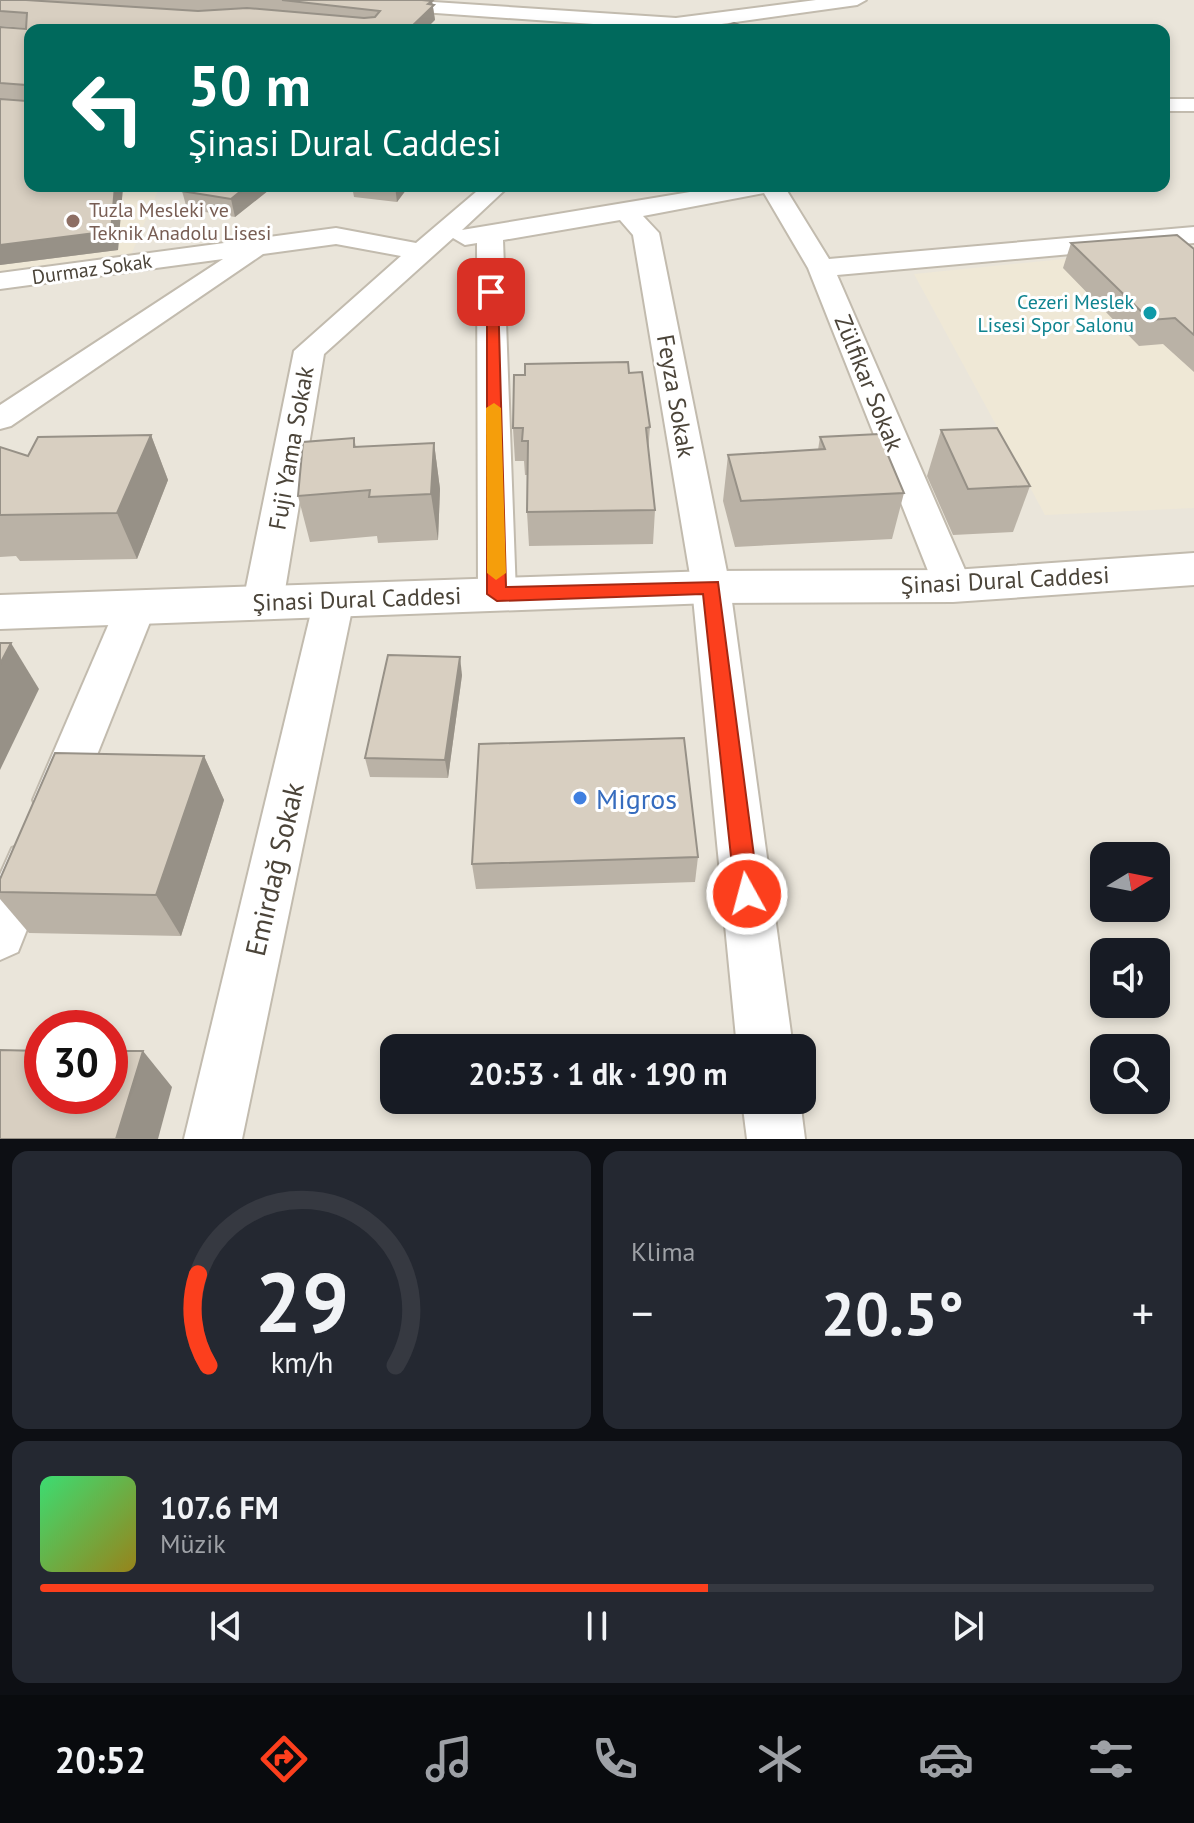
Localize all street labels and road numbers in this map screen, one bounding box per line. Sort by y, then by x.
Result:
street label: Durmaz Sokak [30,248,154,290]
street label: Zülfikar Sokak [828,310,911,456]
street label: Feyza Sokak [650,332,702,461]
street label: Fuji Yama Sokak [261,363,321,532]
street label: Şinasi Dural Caddesi [900,559,1110,601]
street label: Şinasi Dural Caddesi [252,580,462,618]
street label: Emirdağ Sokak [236,778,312,959]

